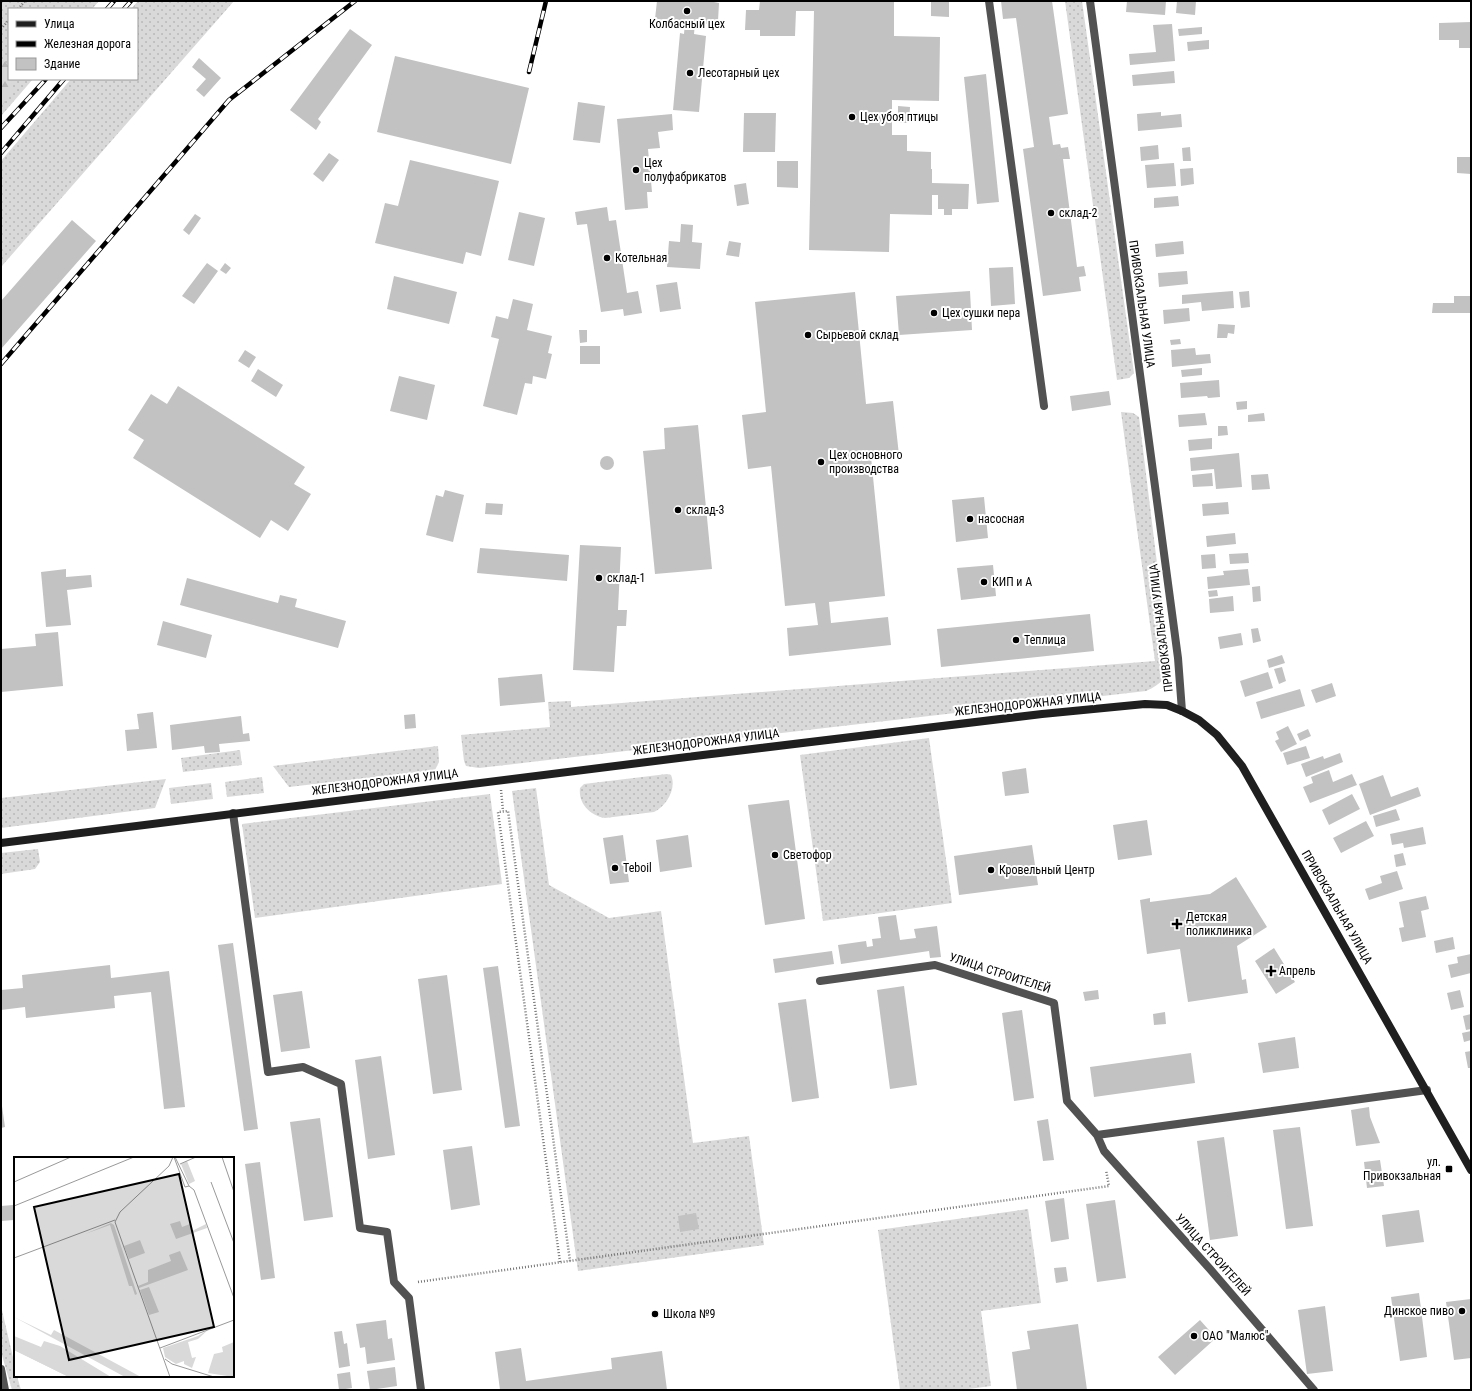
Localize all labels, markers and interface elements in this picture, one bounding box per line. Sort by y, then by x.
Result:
marker: Колбасный цех [682,6,692,16]
legend [8,8,138,80]
text: Улица [44,17,75,31]
place label: Колбасный цех [649,17,725,31]
text: Железная дорога [44,37,131,51]
text: Здание [44,57,81,71]
place label: Лесотарный цех [698,66,779,80]
marker: Лесотарный цех [685,68,695,78]
place label: Цех убоя птицы [860,110,939,124]
marker: Цех убоя птицы [847,112,857,122]
place label: Цех полуфабрикатов [644,156,726,184]
marker: Цех полуфабрикатов [631,165,641,175]
place label: склад-2 [1059,206,1098,220]
marker: склад-2 [1046,208,1056,218]
street label: ПРИВОКЗАЛЬНАЯ УЛИЦА [1126,239,1158,369]
place label: Котельная [615,251,667,265]
marker: Котельная [602,253,612,263]
place label: Цех сушки пера [942,306,1021,320]
marker: Цех сушки пера [929,308,939,318]
place label: Сырьевой склад [816,328,899,342]
marker: Сырьевой склад [803,330,813,340]
place label: Цех основного производства [829,448,903,476]
marker: Цех основного производства [816,457,826,467]
place label: склад-3 [686,503,725,517]
marker: склад-3 [673,505,683,515]
place label: насосная [978,512,1025,526]
marker: насосная [965,514,975,524]
street label: ПРИВОКЗАЛЬНАЯ УЛИЦА [1146,563,1176,693]
place label: склад-1 [607,571,646,585]
marker: склад-1 [594,573,604,583]
place label: КИП и А [992,575,1032,589]
marker: КИП и А [979,577,989,587]
place label: Теплица [1024,633,1066,647]
marker: Теплица [1011,635,1021,645]
street label: ЖЕЛЕЗНОДОРОЖНАЯ УЛИЦА [954,689,1102,719]
street label: ЖЕЛЕЗНОДОРОЖНАЯ УЛИЦА [632,726,780,758]
street label: ЖЕЛЕЗНОДОРОЖНАЯ УЛИЦА [311,766,459,798]
place label: Светофор [783,848,832,862]
street label: ПРИВОКЗАЛЬНАЯ УЛИЦА [1299,848,1375,966]
marker: Светофор [770,850,780,860]
place label: Teboil [623,861,652,875]
marker: Teboil [610,863,620,873]
place label: Кровельный Центр [999,863,1095,877]
marker: Кровельный Центр [986,865,996,875]
place label: Детская поликлиника [1186,910,1252,938]
marker: Детская поликлиника [1171,918,1183,930]
street label: УЛИЦА СТРОИТЕЛЕЙ [948,949,1053,996]
place label: Апрель [1279,964,1316,978]
marker: Апрель [1266,966,1276,976]
place label: ул. Привокзальная [1363,1155,1441,1183]
inset map [14,1157,234,1377]
marker: ул. Привокзальная [1444,1164,1454,1174]
street label: УЛИЦА СТРОИТЕЛЕЙ [1172,1210,1254,1299]
place label: Динское пиво [1384,1304,1454,1318]
marker: Динское пиво [1457,1306,1467,1316]
place label: Школа №9 [663,1307,716,1321]
marker: Школа №9 [650,1309,660,1319]
place label: ОАО "Малюс" [1202,1329,1269,1343]
marker: ОАО "Малюс" [1189,1331,1199,1341]

